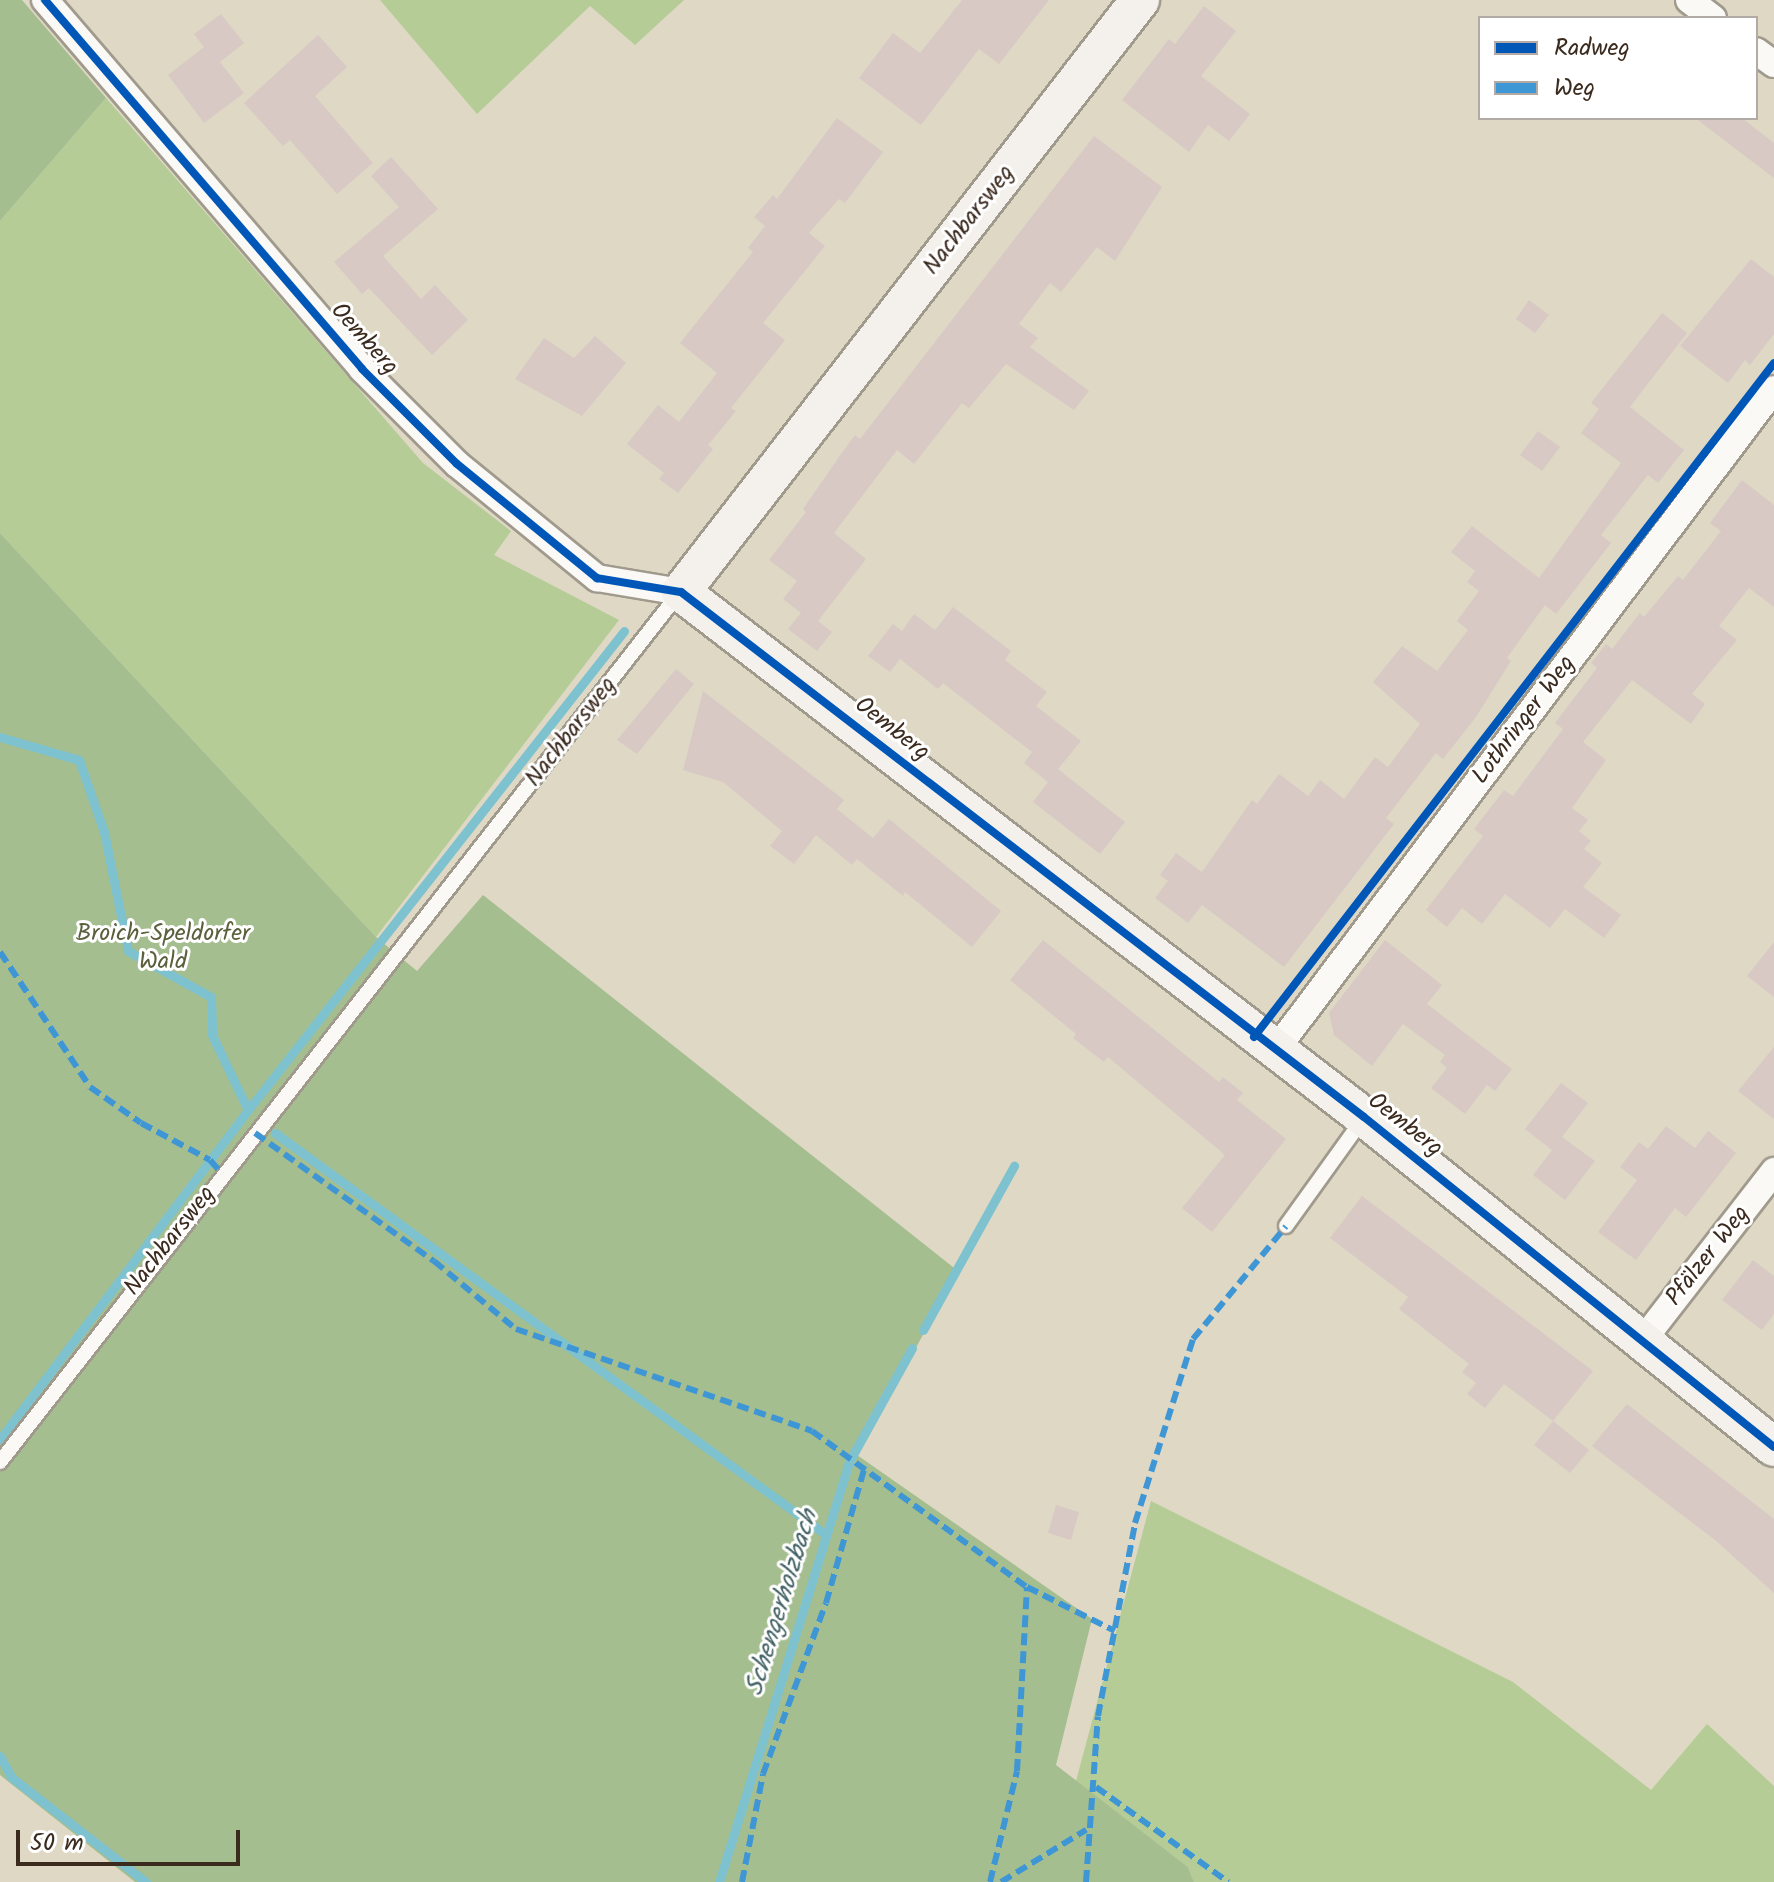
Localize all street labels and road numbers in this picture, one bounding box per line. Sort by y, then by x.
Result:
street label: Nachbarsweg [917,159,1021,281]
street label: Oemberg [324,297,404,381]
street label: Lothringer Weg [1466,650,1582,790]
street label: Nachbarsweg [519,671,623,793]
street label: Oemberg [849,691,935,767]
street label: Oemberg [1362,1087,1448,1163]
street label: Nachbarsweg [118,1180,222,1302]
street label: Pfälzer Weg [1660,1200,1756,1312]

